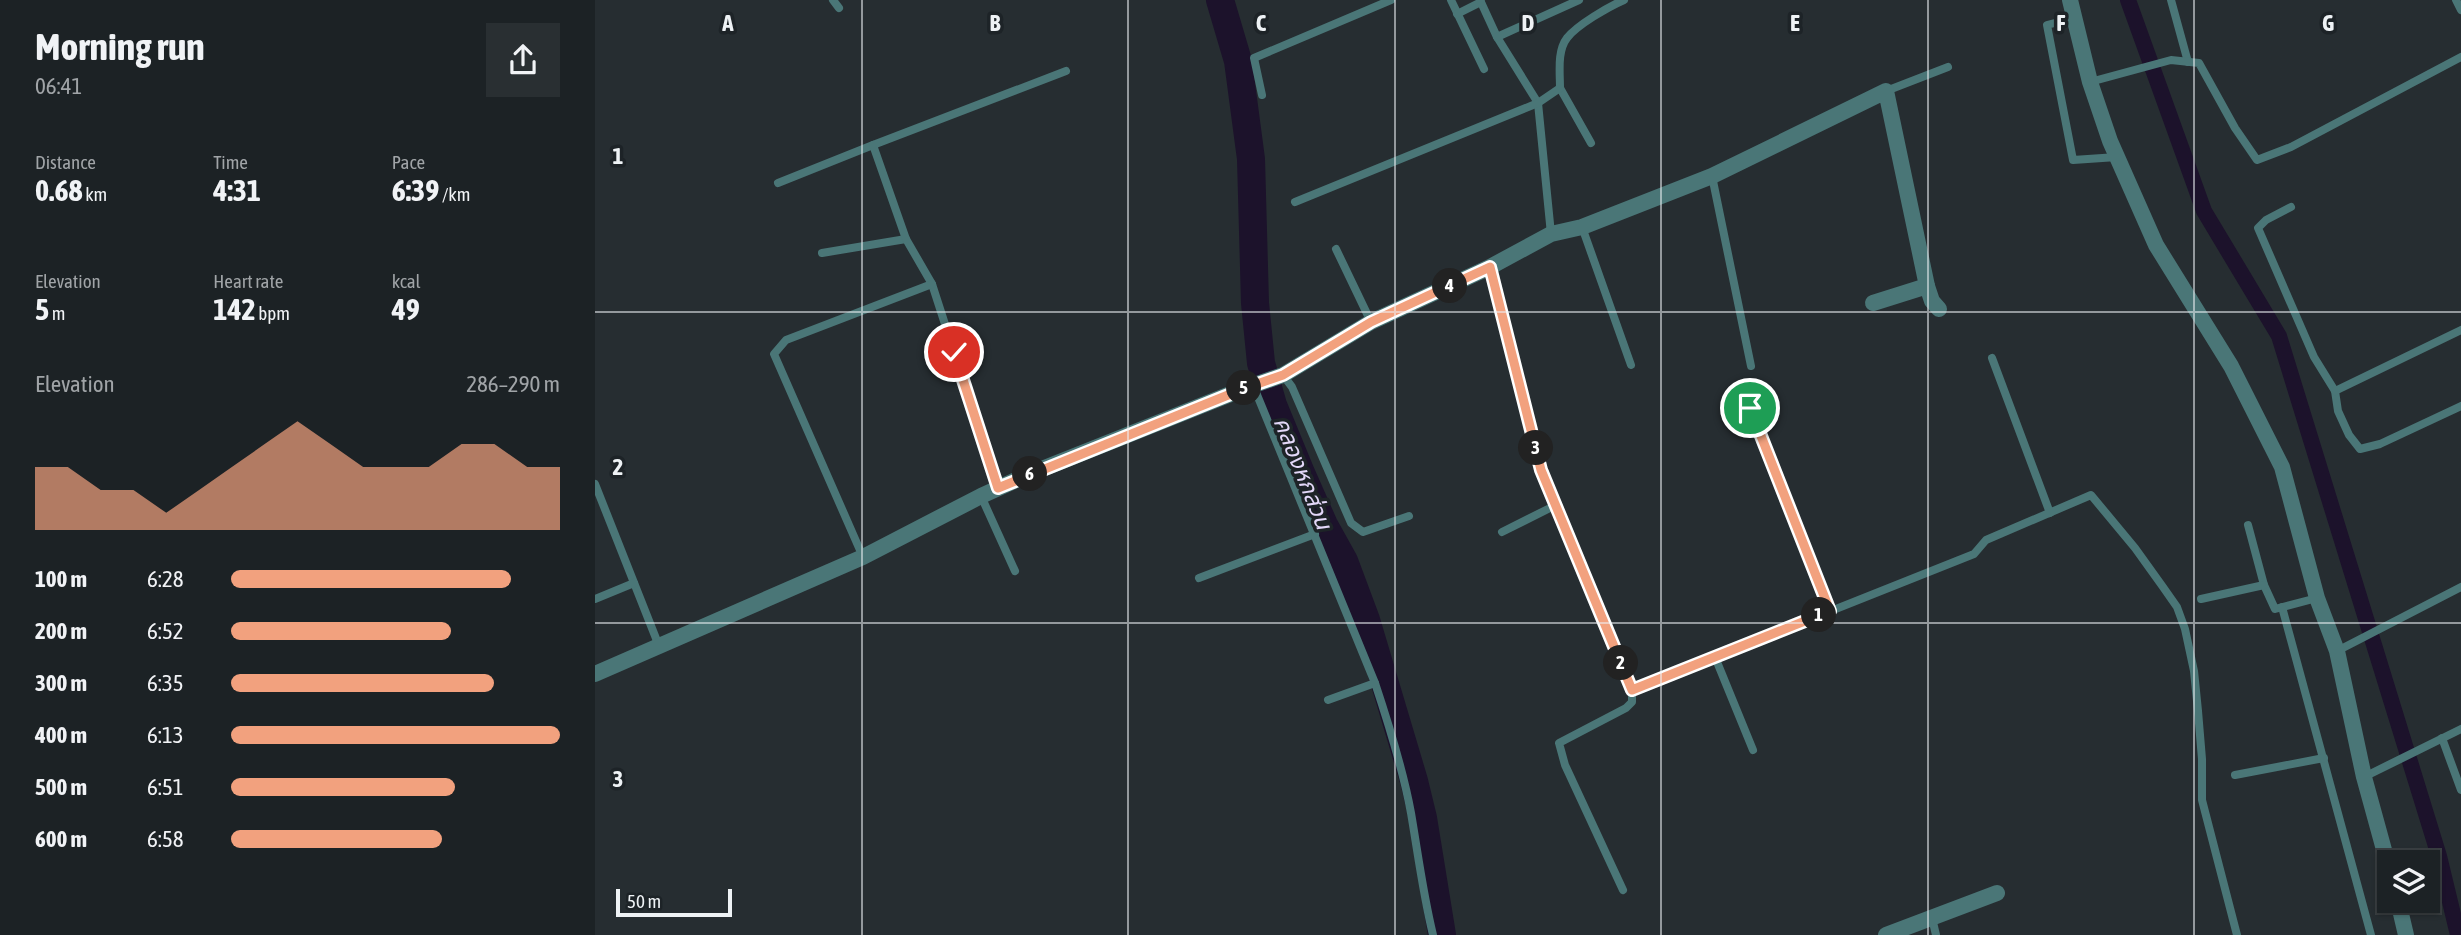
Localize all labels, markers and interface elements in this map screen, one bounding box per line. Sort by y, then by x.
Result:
text: A [721,10,734,36]
text: B [990,10,1001,36]
text: C [1256,10,1267,36]
text: D [1522,10,1535,36]
text: E [1790,10,1800,36]
text: F [2056,10,2066,36]
text: G [2322,10,2334,36]
button: share [486,23,560,97]
text: Morning run [35,25,205,68]
text: 06:41 [35,73,82,99]
text: 1 [613,143,624,169]
text: Distance [35,151,96,173]
text: Time [213,151,248,173]
text: Pace [392,151,425,173]
text: 0.68 [35,173,83,207]
text: 4:31 [213,173,261,207]
text: 6:39 [392,173,439,207]
text: km [83,183,107,205]
text: /km [439,183,470,205]
pin: 4 [1433,268,1467,304]
text: Elevation [35,270,101,292]
text: Heart rate [213,270,283,292]
text: kcal [392,270,421,292]
text: 4 [1445,274,1454,296]
text: 5 [35,292,49,326]
text: 142 [213,292,256,326]
text: 49 [392,292,420,326]
text: m [49,302,65,324]
text: bpm [256,302,290,324]
pin [924,322,984,382]
icon: check [935,333,973,371]
pin: 5 [1227,370,1261,406]
text: Elevation [35,371,115,397]
text: 286–290 m [466,371,560,397]
text: 5 [1239,376,1248,398]
pin [1720,378,1780,438]
icon: arrive [1731,389,1769,427]
water label: คลองหกส่วน [1269,413,1338,535]
pin: 3 [1518,430,1553,466]
text: 3 [1531,436,1540,458]
text: 2 [613,454,623,480]
pin: 6 [1013,456,1047,491]
text: 6 [1025,462,1034,484]
text: 100 m [35,566,87,592]
text: 6:28 [147,566,184,592]
pin: 1 [1801,598,1837,632]
text: 1 [1814,603,1823,625]
text: 200 m [35,618,87,644]
text: 6:52 [147,618,184,644]
pin: 2 [1604,646,1639,680]
text: 2 [1616,651,1625,673]
text: 300 m [35,670,87,696]
text: 6:35 [147,670,184,696]
text: 400 m [35,722,87,748]
text: 6:13 [147,722,184,748]
text: 3 [613,766,623,792]
text: 500 m [35,774,87,800]
text: 6:51 [147,774,184,800]
text: 600 m [35,826,87,852]
text: 6:58 [147,826,184,852]
map controls [2377,850,2440,913]
button: layers [2377,850,2440,913]
scale bar [616,886,731,918]
text: 50 m [627,890,661,912]

